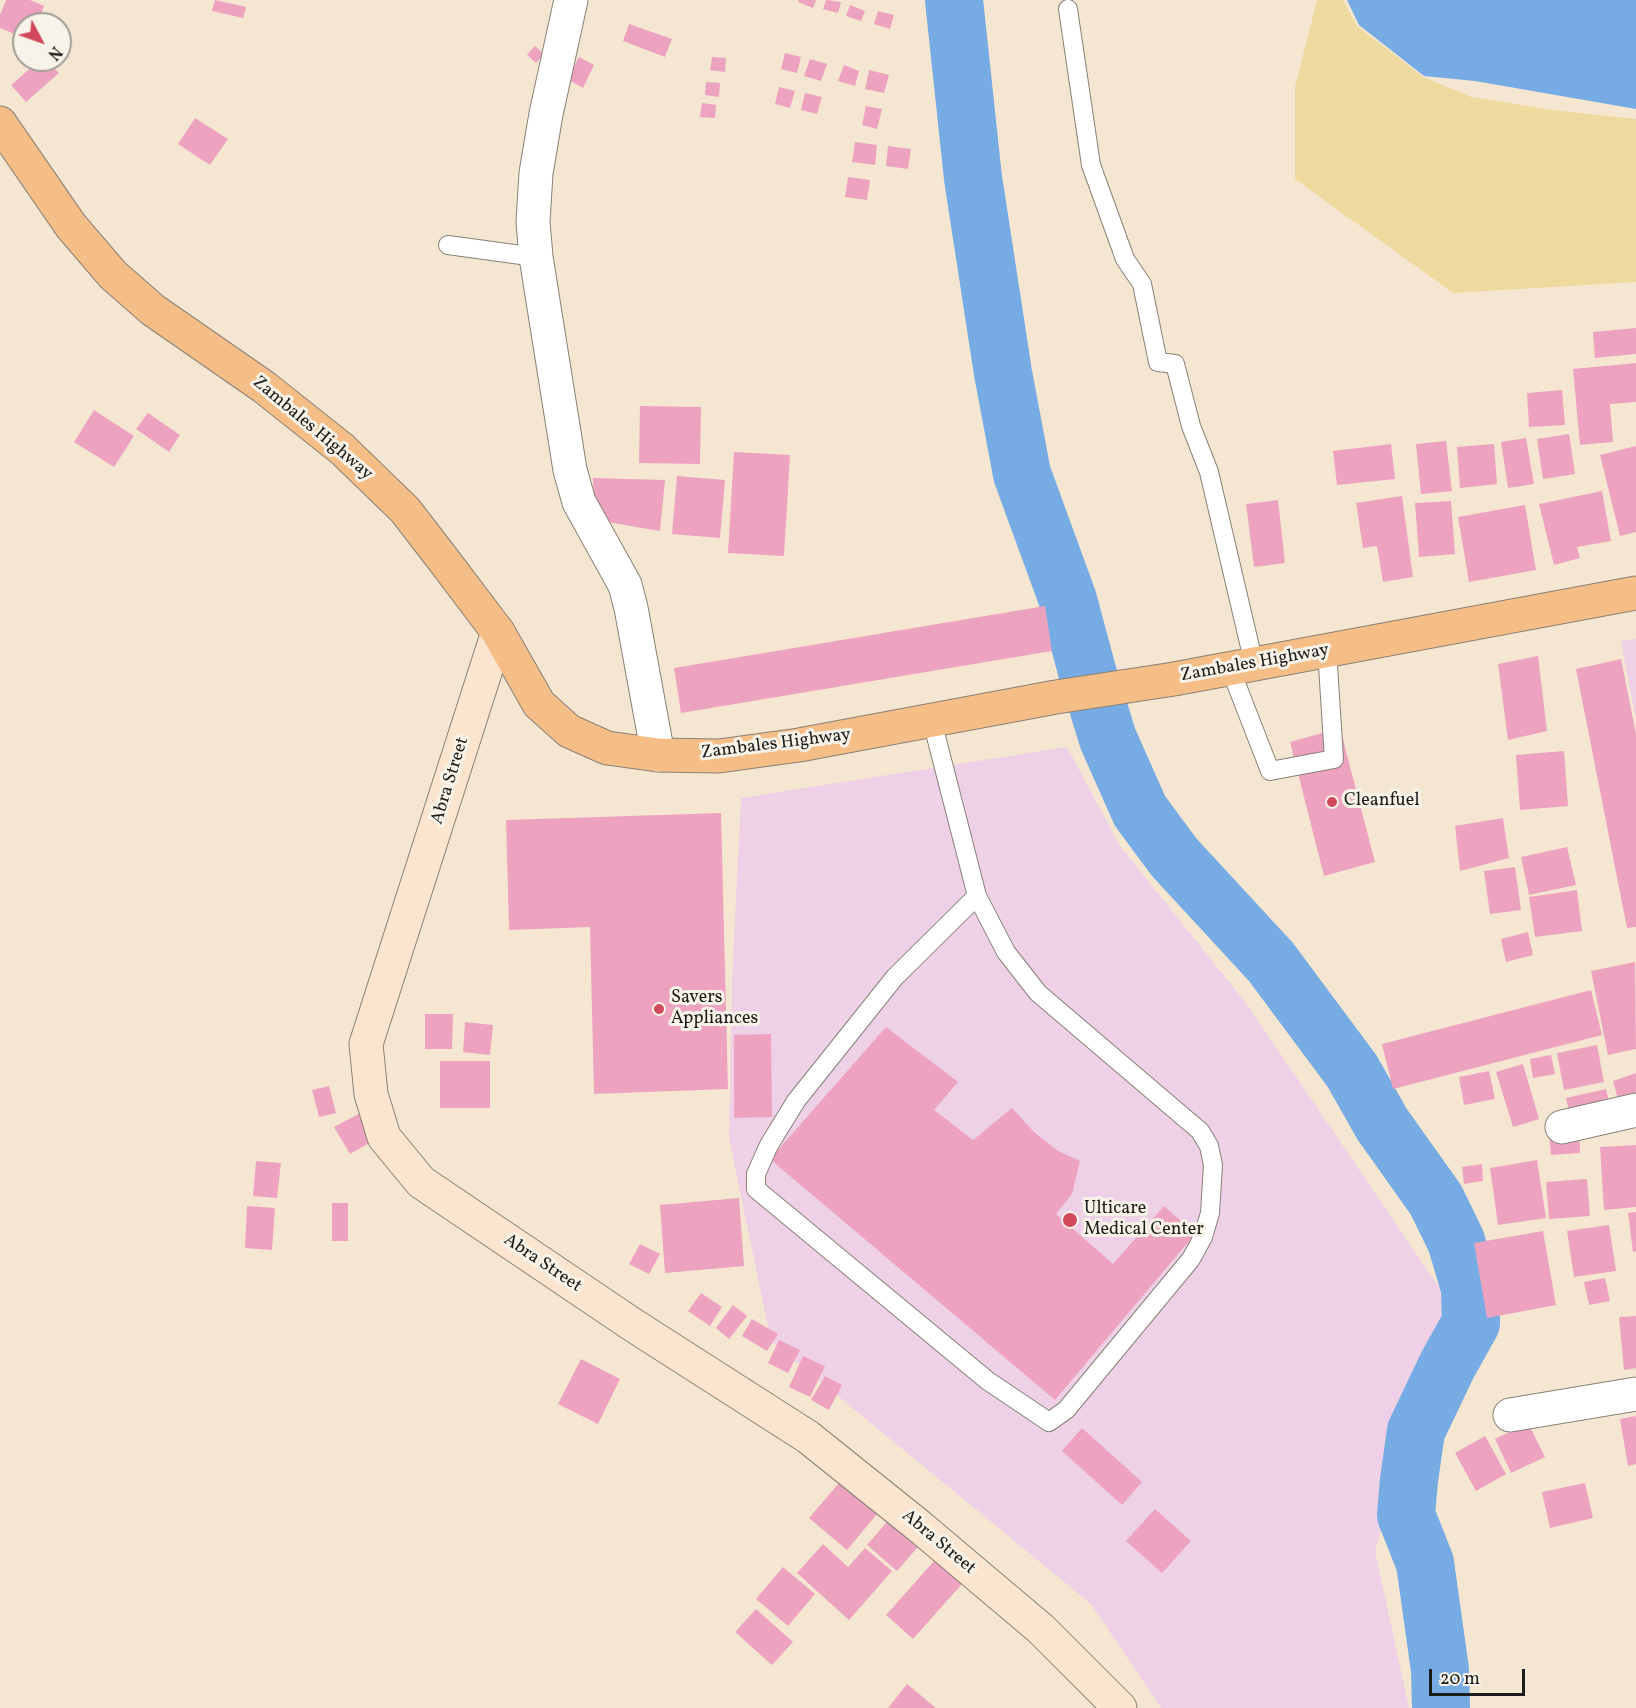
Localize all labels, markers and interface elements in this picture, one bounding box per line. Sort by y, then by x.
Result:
north arrow [12,12,72,72]
text: N [42,41,66,64]
street label: Zambales Highway [247,372,377,486]
street label: Zambales Highway [1179,640,1331,688]
street label: Zambales Highway [700,725,852,765]
street label: Abra Street [428,735,474,827]
place label: Cleanfuel [1344,791,1420,813]
marker: Cleanfuel [1325,795,1339,809]
place label: Savers Appliances [671,988,758,1030]
marker: Savers Appliances [652,1002,666,1016]
place label: Ulticare Medical Center [1084,1199,1204,1242]
marker: Ulticare Medical Center [1061,1211,1079,1229]
street label: Abra Street [499,1230,585,1298]
street label: Abra Street [897,1506,979,1580]
scale bar [1432,1657,1528,1695]
text: 20 m [1440,1667,1480,1692]

